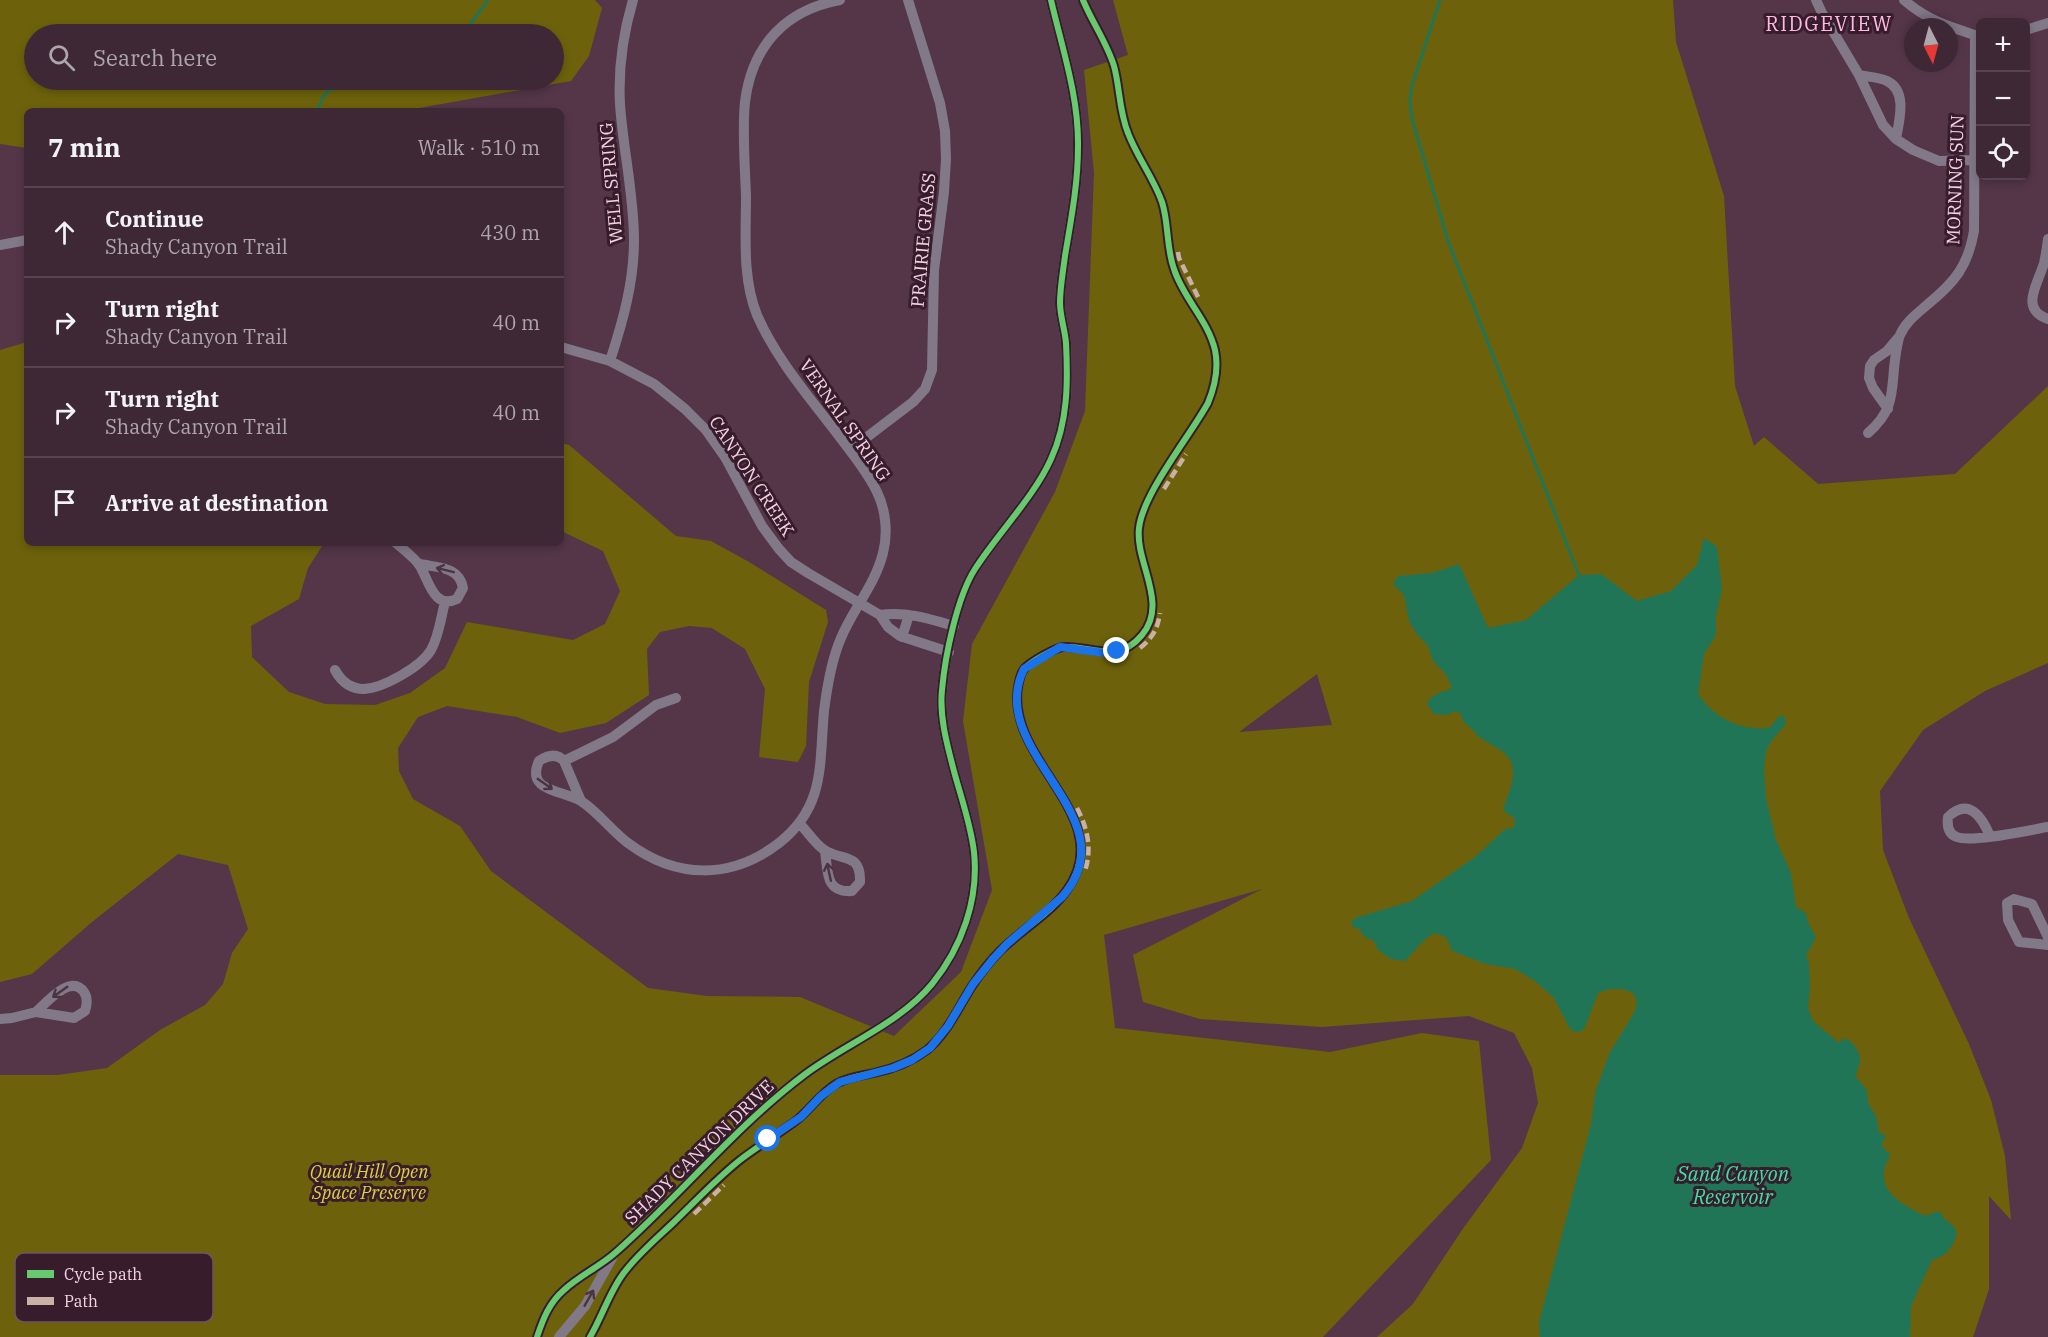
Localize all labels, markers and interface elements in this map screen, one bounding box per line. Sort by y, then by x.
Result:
district label: RIDGEVIEW [1765,10,1893,37]
north arrow [1904,18,1958,72]
map controls [1976,18,2030,180]
button: + [1976,18,2030,72]
search box [24,24,564,90]
icon: search [45,41,78,74]
text: Search here [93,43,217,72]
button: − [1976,72,2030,126]
street label: MORNING SUN [1941,115,1969,245]
street label: WELL SPRING [594,121,628,245]
button: locate [1976,126,2030,180]
text: 7 min [48,130,121,164]
text: Walk · 510 m [418,134,540,161]
street label: PRAIRIE GRASS [906,172,940,308]
text: Continue [105,204,204,233]
icon: ahead [48,216,81,249]
text: 430 m [480,219,540,246]
text: Shady Canyon Trail [105,233,288,260]
text: Turn right [105,294,219,323]
icon: right [48,306,81,339]
text: 40 m [492,309,540,336]
text: Shady Canyon Trail [105,323,288,350]
street label: VERNAL SPRING [794,355,896,485]
text: Turn right [105,384,219,413]
icon: right [48,396,81,429]
text: 40 m [492,399,540,426]
street label: CANYON CREEK [704,411,800,541]
text: Shady Canyon Trail [105,413,288,440]
icon: arrive [48,486,81,519]
text: Arrive at destination [105,488,328,517]
one-way arrow [436,563,455,575]
route end [1103,637,1129,663]
one-way arrow [537,777,553,790]
one-way arrow [823,863,834,883]
one-way arrow [53,986,69,998]
street label: SHADY CANYON DRIVE [619,1075,779,1229]
route start [754,1125,780,1151]
park label: Quail Hill Open Space Preserve [310,1160,429,1204]
water label: Sand Canyon Reservoir [1676,1160,1790,1210]
legend [15,1253,213,1322]
text: Cycle path [64,1264,142,1284]
one-way arrow [584,1289,596,1306]
text: Path [64,1291,98,1311]

